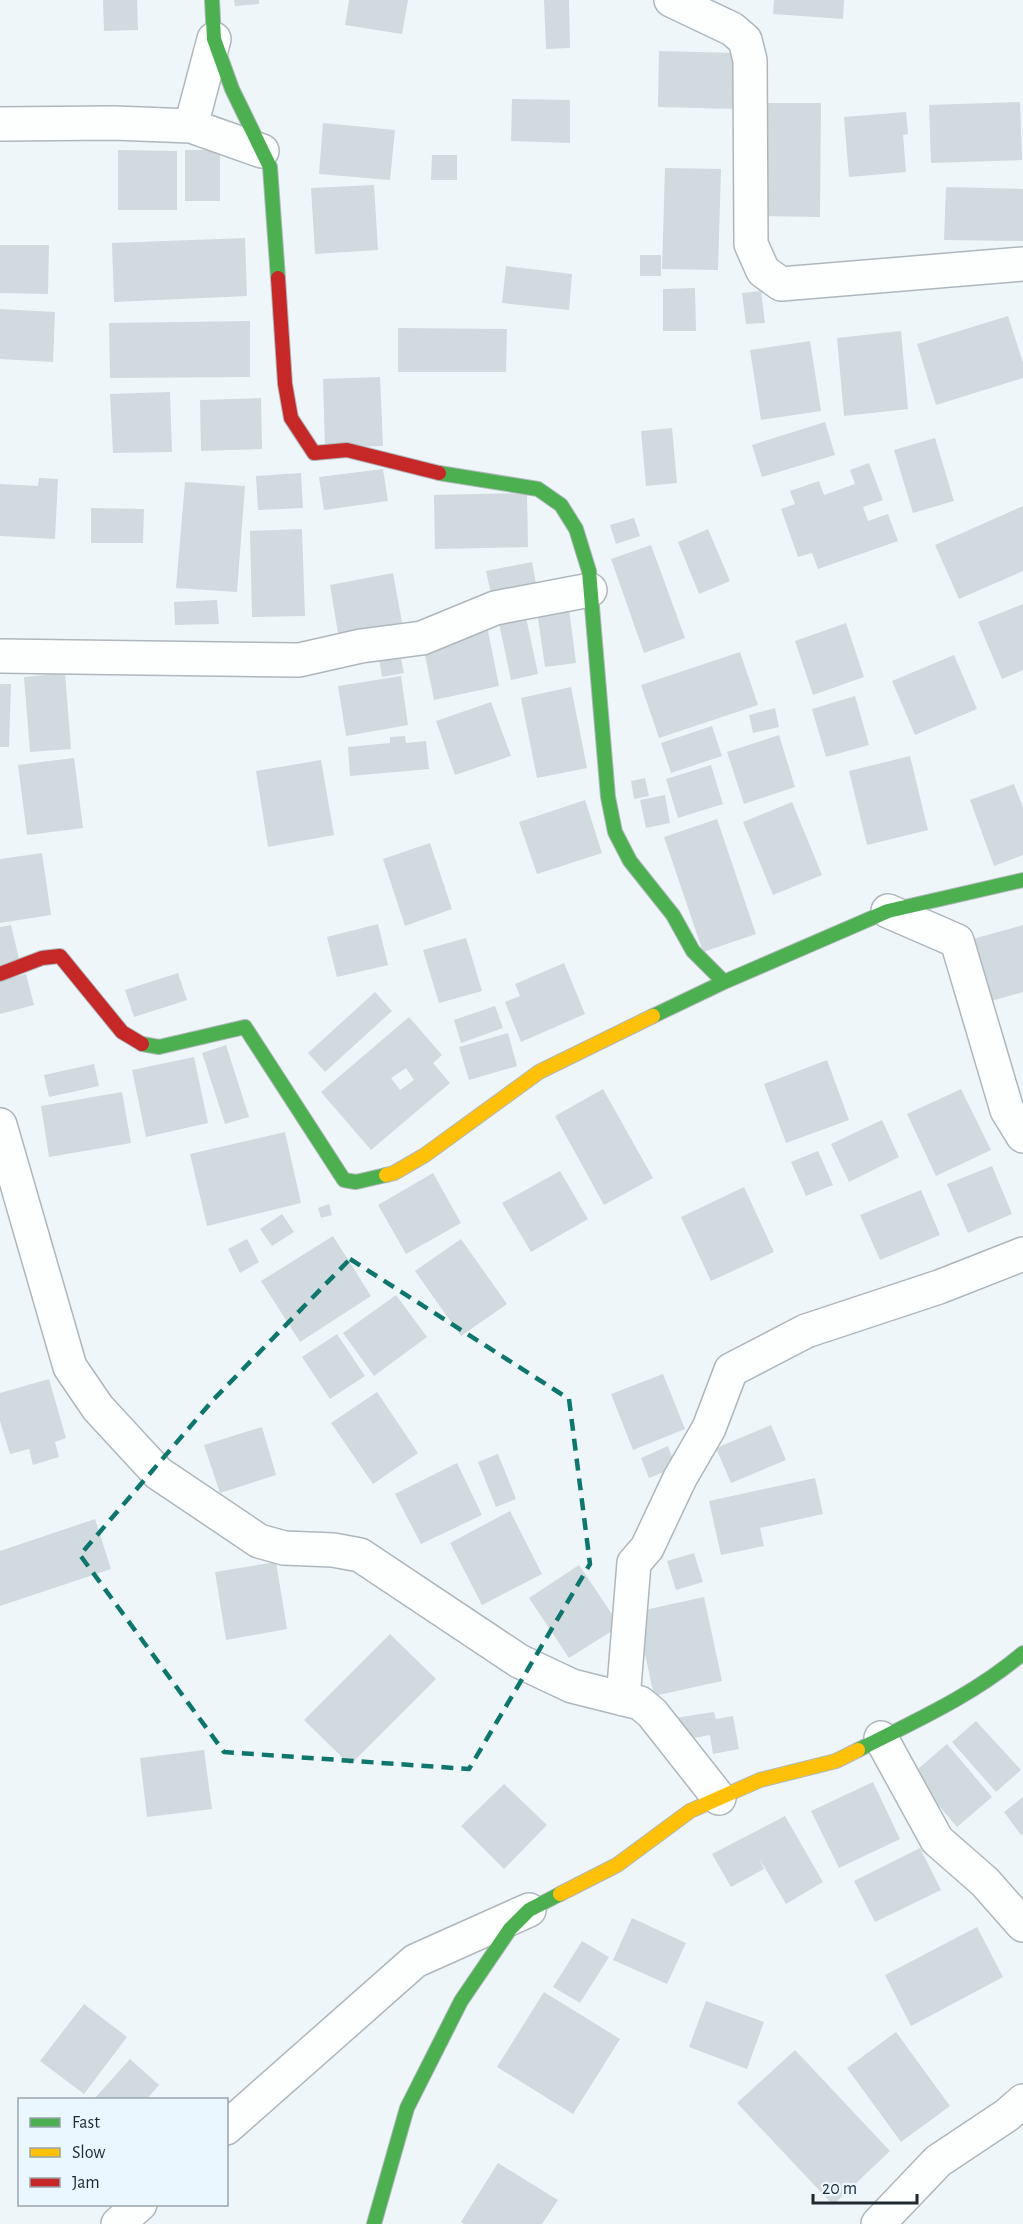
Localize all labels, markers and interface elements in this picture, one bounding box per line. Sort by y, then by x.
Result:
legend [18,2098,228,2206]
text: Fast [72,2114,100,2132]
text: Slow [72,2144,105,2162]
scale bar [813,2167,916,2205]
text: Jam [72,2174,100,2192]
text: 20 m [822,2180,857,2198]

